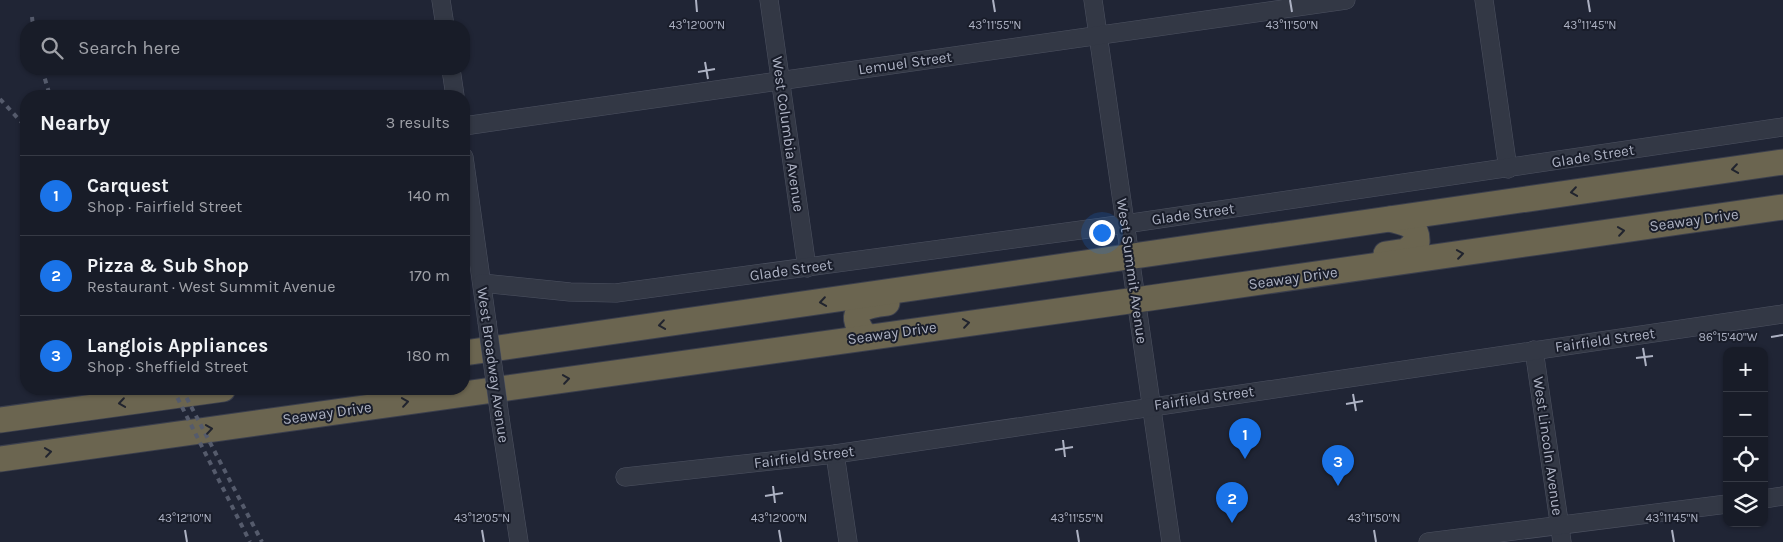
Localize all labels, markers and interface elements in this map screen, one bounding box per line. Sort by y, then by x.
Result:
text: 43°12'00"N [669,18,725,32]
text: 43°11'55"N [969,18,1021,32]
text: 43°11'50"N [1265,18,1319,32]
text: 43°11'45"N [1564,18,1616,32]
search box [20,20,470,75]
icon: search [38,34,66,62]
text: Search here [78,37,180,59]
street label: Lemuel Street [857,47,953,78]
street label: West Columbia Avenue [768,55,808,213]
text: Nearby [40,111,110,135]
text: 3 results [386,113,450,132]
street label: Glade Street [1550,141,1636,171]
one-way arrow [1730,163,1738,174]
text: Carquest [87,175,169,197]
text: 1 [53,186,59,205]
text: 140 m [408,186,450,205]
one-way arrow [1570,186,1578,197]
text: Shop · Fairfield Street [87,197,242,216]
street label: West Summit Avenue [1113,197,1151,345]
street label: Glade Street [1150,199,1236,229]
street label: Seaway Drive [1648,205,1740,235]
your location [1089,220,1115,246]
one-way arrow [1617,226,1625,237]
one-way arrow [1455,250,1464,260]
text: Pizza & Sub Shop [87,255,249,277]
street label: Glade Street [748,255,834,285]
street label: Seaway Drive [1247,263,1339,293]
text: 2 [51,266,61,285]
text: 170 m [409,266,450,285]
text: Restaurant · West Summit Avenue [87,277,335,296]
street label: West Broadway Avenue [473,286,513,444]
one-way arrow [818,296,826,307]
street label: Seaway Drive [846,318,938,348]
one-way arrow [962,318,970,329]
one-way arrow [657,319,666,329]
street label: Fairfield Street [1554,324,1657,356]
text: 86°15'40"W [1699,330,1758,344]
text: Langlois Appliances [87,335,268,357]
text: 3 [51,346,61,365]
text: 180 m [407,346,450,365]
map controls [1723,347,1768,527]
button: + [1723,347,1768,392]
text: Shop · Sheffield Street [87,357,248,376]
one-way arrow [562,374,570,385]
street label: West Lincoln Avenue [1529,375,1567,517]
street label: Fairfield Street [1153,382,1256,414]
button: − [1723,392,1768,437]
one-way arrow [118,397,126,408]
one-way arrow [400,397,409,407]
street label: Seaway Drive [281,398,373,428]
pin: 1 [1229,418,1261,459]
one-way arrow [206,424,214,435]
button: locate [1723,437,1768,482]
street label: Fairfield Street [753,442,855,472]
pin: 3 [1322,445,1354,486]
one-way arrow [45,447,53,458]
pin: 2 [1216,482,1248,523]
button: layers [1723,482,1768,527]
text: 43°12'10"N [158,511,212,525]
text: 43°12'05"N [454,511,510,525]
text: 43°12'00"N [751,511,807,525]
text: 43°11'55"N [1051,511,1103,525]
text: 43°11'50"N [1347,511,1401,525]
text: 43°11'45"N [1646,511,1698,525]

